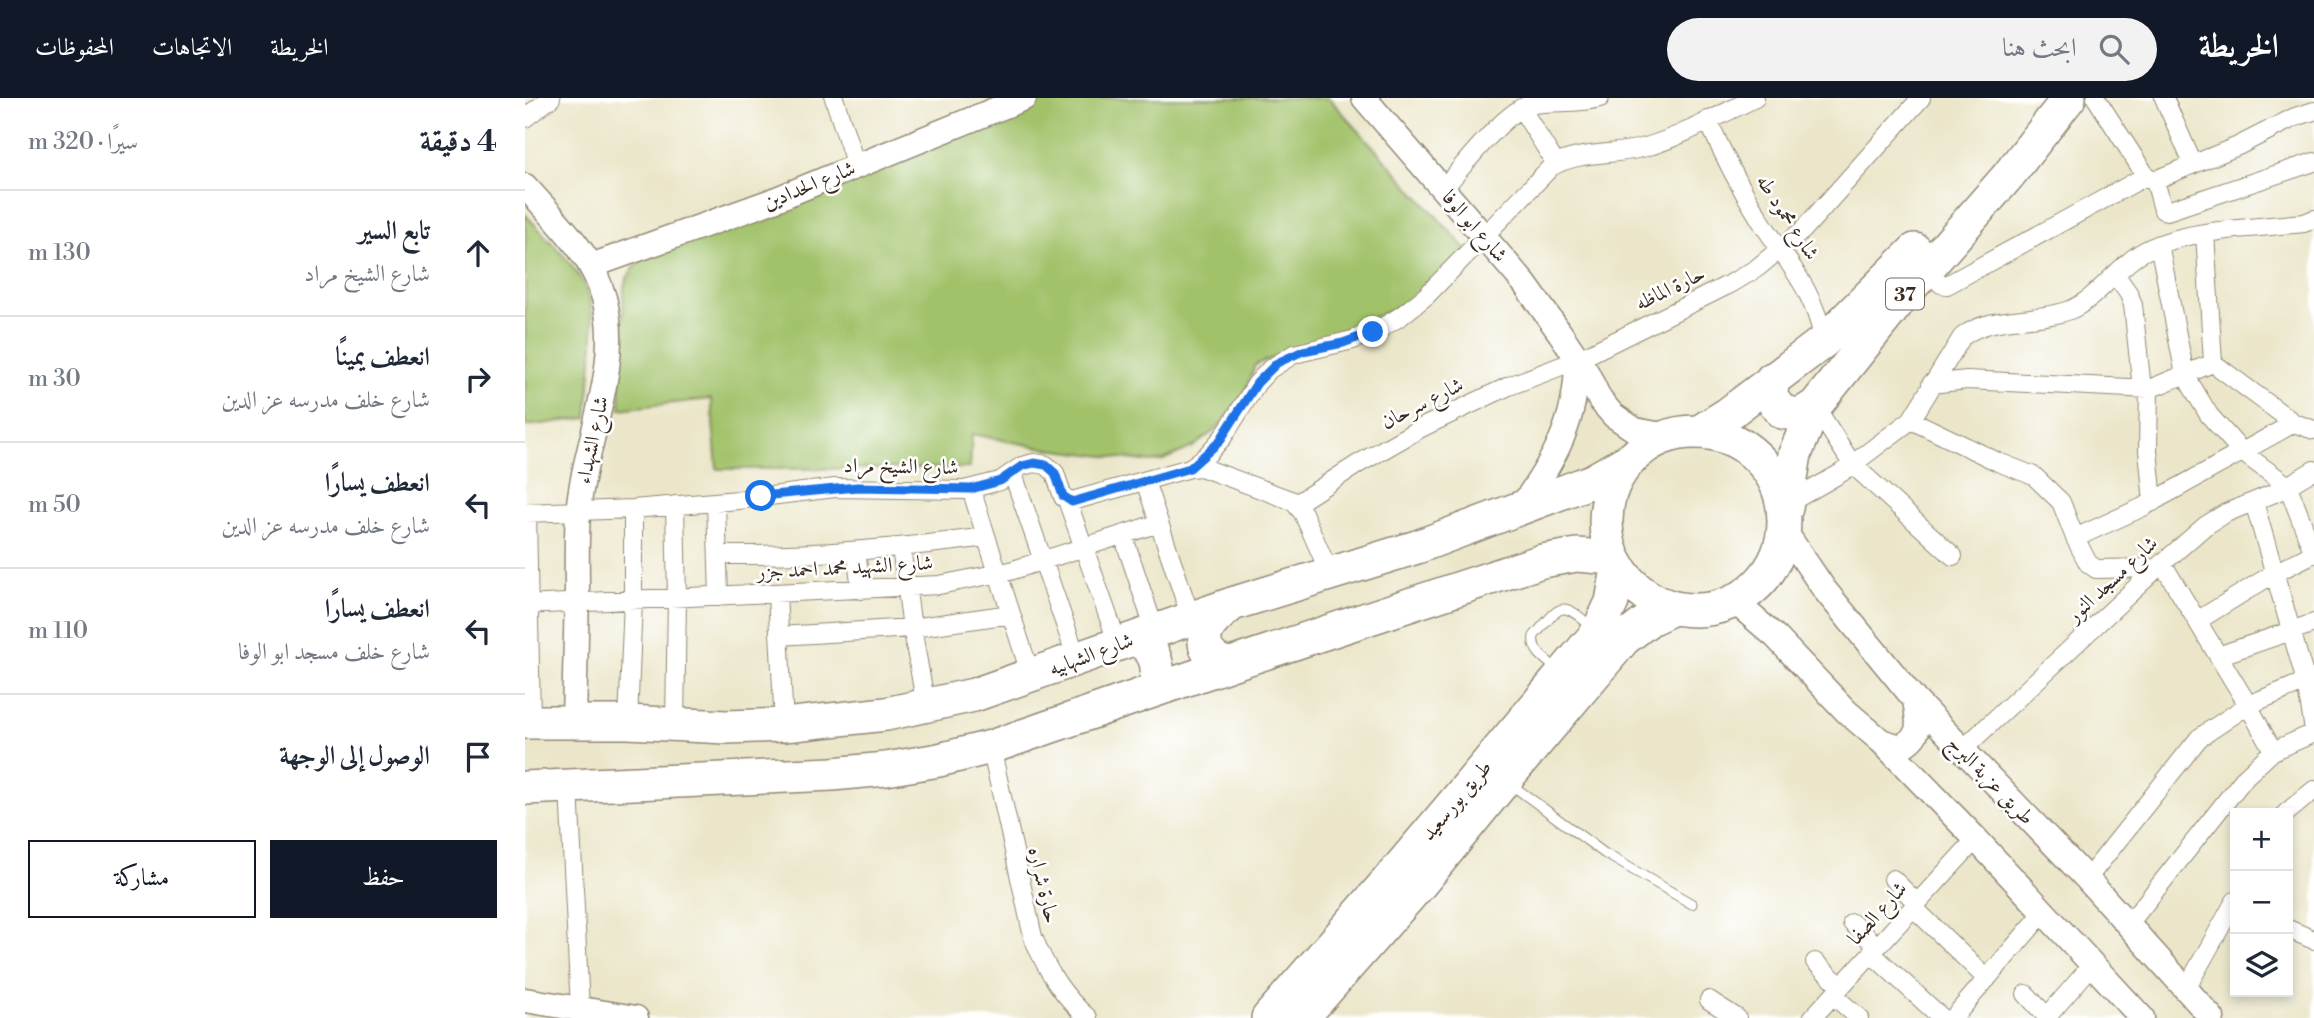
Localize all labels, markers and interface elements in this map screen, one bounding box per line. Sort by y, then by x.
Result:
search box [1667,18,2157,81]
text: الخريطة [2199,27,2279,68]
icon: search [2095,30,2133,68]
text: ابحث هنا [2002,32,2077,64]
text: المحفوظات [35,33,114,63]
text: الاتجاهات [152,33,232,63]
text: الخريطة [270,33,329,63]
text: 4 دقيقة [420,123,497,161]
text: سيرًا · 320 m [28,128,138,156]
street label: شارع الحدادين [759,156,861,220]
street label: شارع محمود طه [1746,170,1824,267]
street label: شارع ابو الوفا [1433,185,1513,271]
text: تابع السير [358,215,430,247]
icon: ahead [459,234,497,272]
text: 130 m [28,239,91,267]
text: شارع الشيخ مراد [304,260,430,288]
street label: حارة الماظه [1631,261,1710,317]
road number: 37 [1886,278,1924,310]
route end [1357,316,1388,347]
text: انعطف يمينًا [335,341,430,373]
icon: right [459,360,497,398]
text: 30 m [28,365,81,393]
street label: شارع سرحان [1377,372,1470,439]
text: شارع خلف مدرسه عز الدين [221,386,430,414]
street label: شارع الشهداء [571,394,619,487]
street label: شارع الشيخ مراد [843,453,959,486]
text: انعطف يسارًا [325,467,430,499]
route start [745,480,776,511]
icon: left [459,486,497,524]
text: 50 m [28,491,81,519]
text: شارع خلف مدرسه عز الدين [221,512,430,540]
street label: شارع مسجد النور [2060,531,2166,633]
street label: شارع الشهيد محمد احمد جزر [754,550,934,590]
text: انعطف يسارًا [325,593,430,625]
icon: left [459,612,497,650]
text: 110 m [28,617,88,645]
street label: شارع الشهابيه [1045,628,1139,686]
text: شارع خلف مسجد ابو الوفا [238,638,430,666]
street label: طريق عزبة البرج [1938,730,2039,834]
icon: arrive [459,738,497,776]
text: الوصول إلى الوجهة [279,740,430,772]
street label: طريق بورسعيد [1416,755,1498,846]
map controls [2230,808,2293,997]
button: + [2230,808,2293,871]
button: مشاركة [28,840,256,918]
button: حفظ [270,840,497,918]
street label: حارة شراره [1022,845,1064,926]
button: − [2230,871,2293,934]
street label: شارع الصفا [1842,876,1916,954]
button: layers [2230,934,2293,997]

